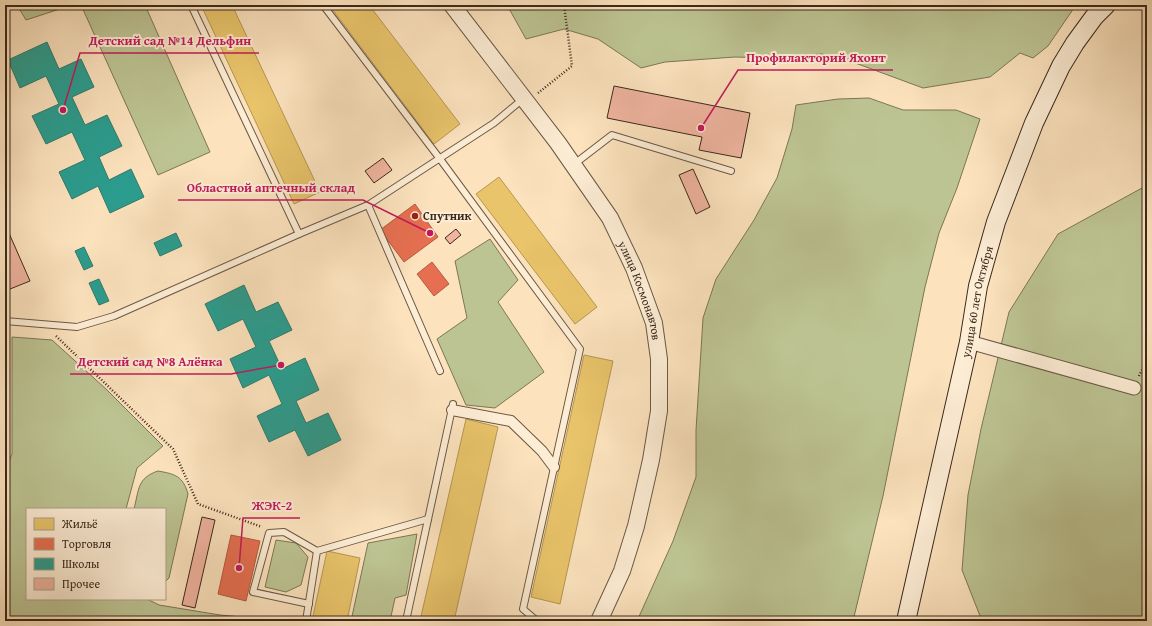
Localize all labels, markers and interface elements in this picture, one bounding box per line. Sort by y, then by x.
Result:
callout: Детский сад №14 Дельфин [80,28,259,53]
text: Детский сад №14 Дельфин [88,31,251,50]
callout: Профилакторий Яхонт [738,45,893,70]
text: Профилакторий Яхонт [746,48,886,67]
callout: Областной аптечный склад [178,175,363,200]
text: Областной аптечный склад [187,178,355,197]
place label: Спутник [423,207,472,224]
marker: Спутник [410,211,420,221]
street label: улица Космонавтов [614,237,665,341]
street label: улица 60 лет Октября [956,244,997,360]
callout: Детский сад №8 Алёнка [70,349,231,374]
text: Детский сад №8 Алёнка [76,352,223,371]
callout: ЖЭК-2 [243,493,300,518]
text: ЖЭК-2 [251,496,293,515]
legend [26,508,166,600]
text: Жильё [61,515,98,532]
text: Торговля [62,535,111,552]
text: Школы [62,555,100,572]
text: Прочее [62,575,100,592]

